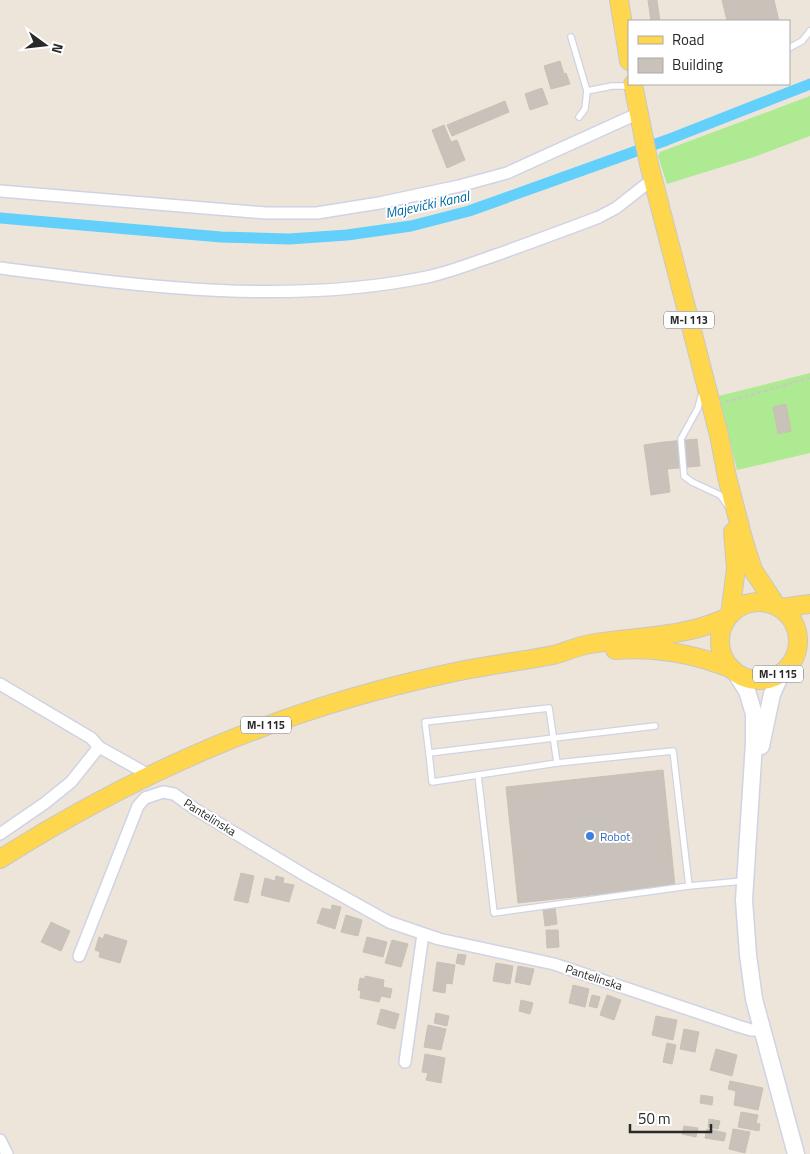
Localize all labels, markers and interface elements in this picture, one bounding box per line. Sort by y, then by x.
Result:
north arrow [20,20,70,70]
legend [628,20,790,85]
text: Road [672,28,704,51]
text: N [47,41,69,56]
text: Building [672,53,723,76]
water label: Majevički Kanal [383,184,473,223]
road number: M-I 113 [664,312,714,328]
road number: M-I 115 [753,666,803,682]
road number: M-I 115 [241,716,291,734]
street label: Pantelinska [180,793,240,841]
place label: Robot [600,827,631,846]
marker: Robot [584,830,596,842]
street label: Pantelinska [563,959,625,995]
scale bar [630,1102,711,1134]
text: 50 m [638,1107,671,1130]

